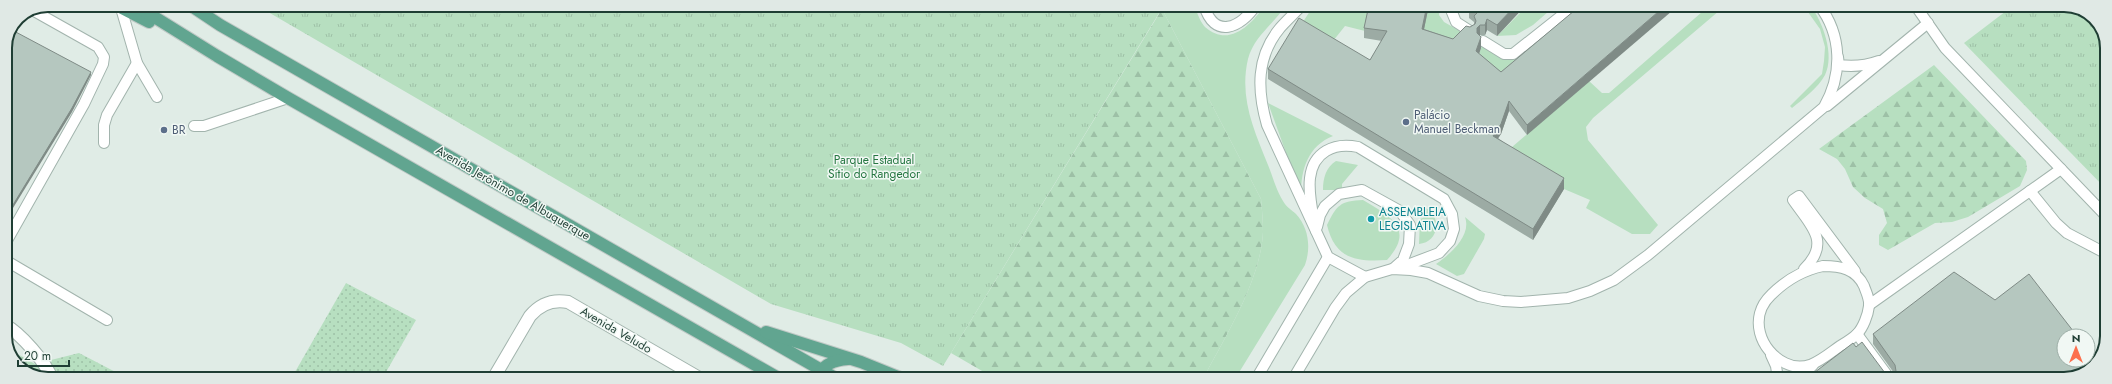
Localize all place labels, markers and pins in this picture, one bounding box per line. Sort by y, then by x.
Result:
place label: Palácio Manuel Beckman [1414,106,1500,138]
marker: Palácio Manuel Beckman [1401,117,1411,127]
place label: BR [172,121,186,139]
marker: BR [159,125,169,135]
place label: ASSEMBLEIA LEGISLATIVA [1379,203,1446,235]
marker: ASSEMBLEIA LEGISLATIVA [1366,214,1376,224]

